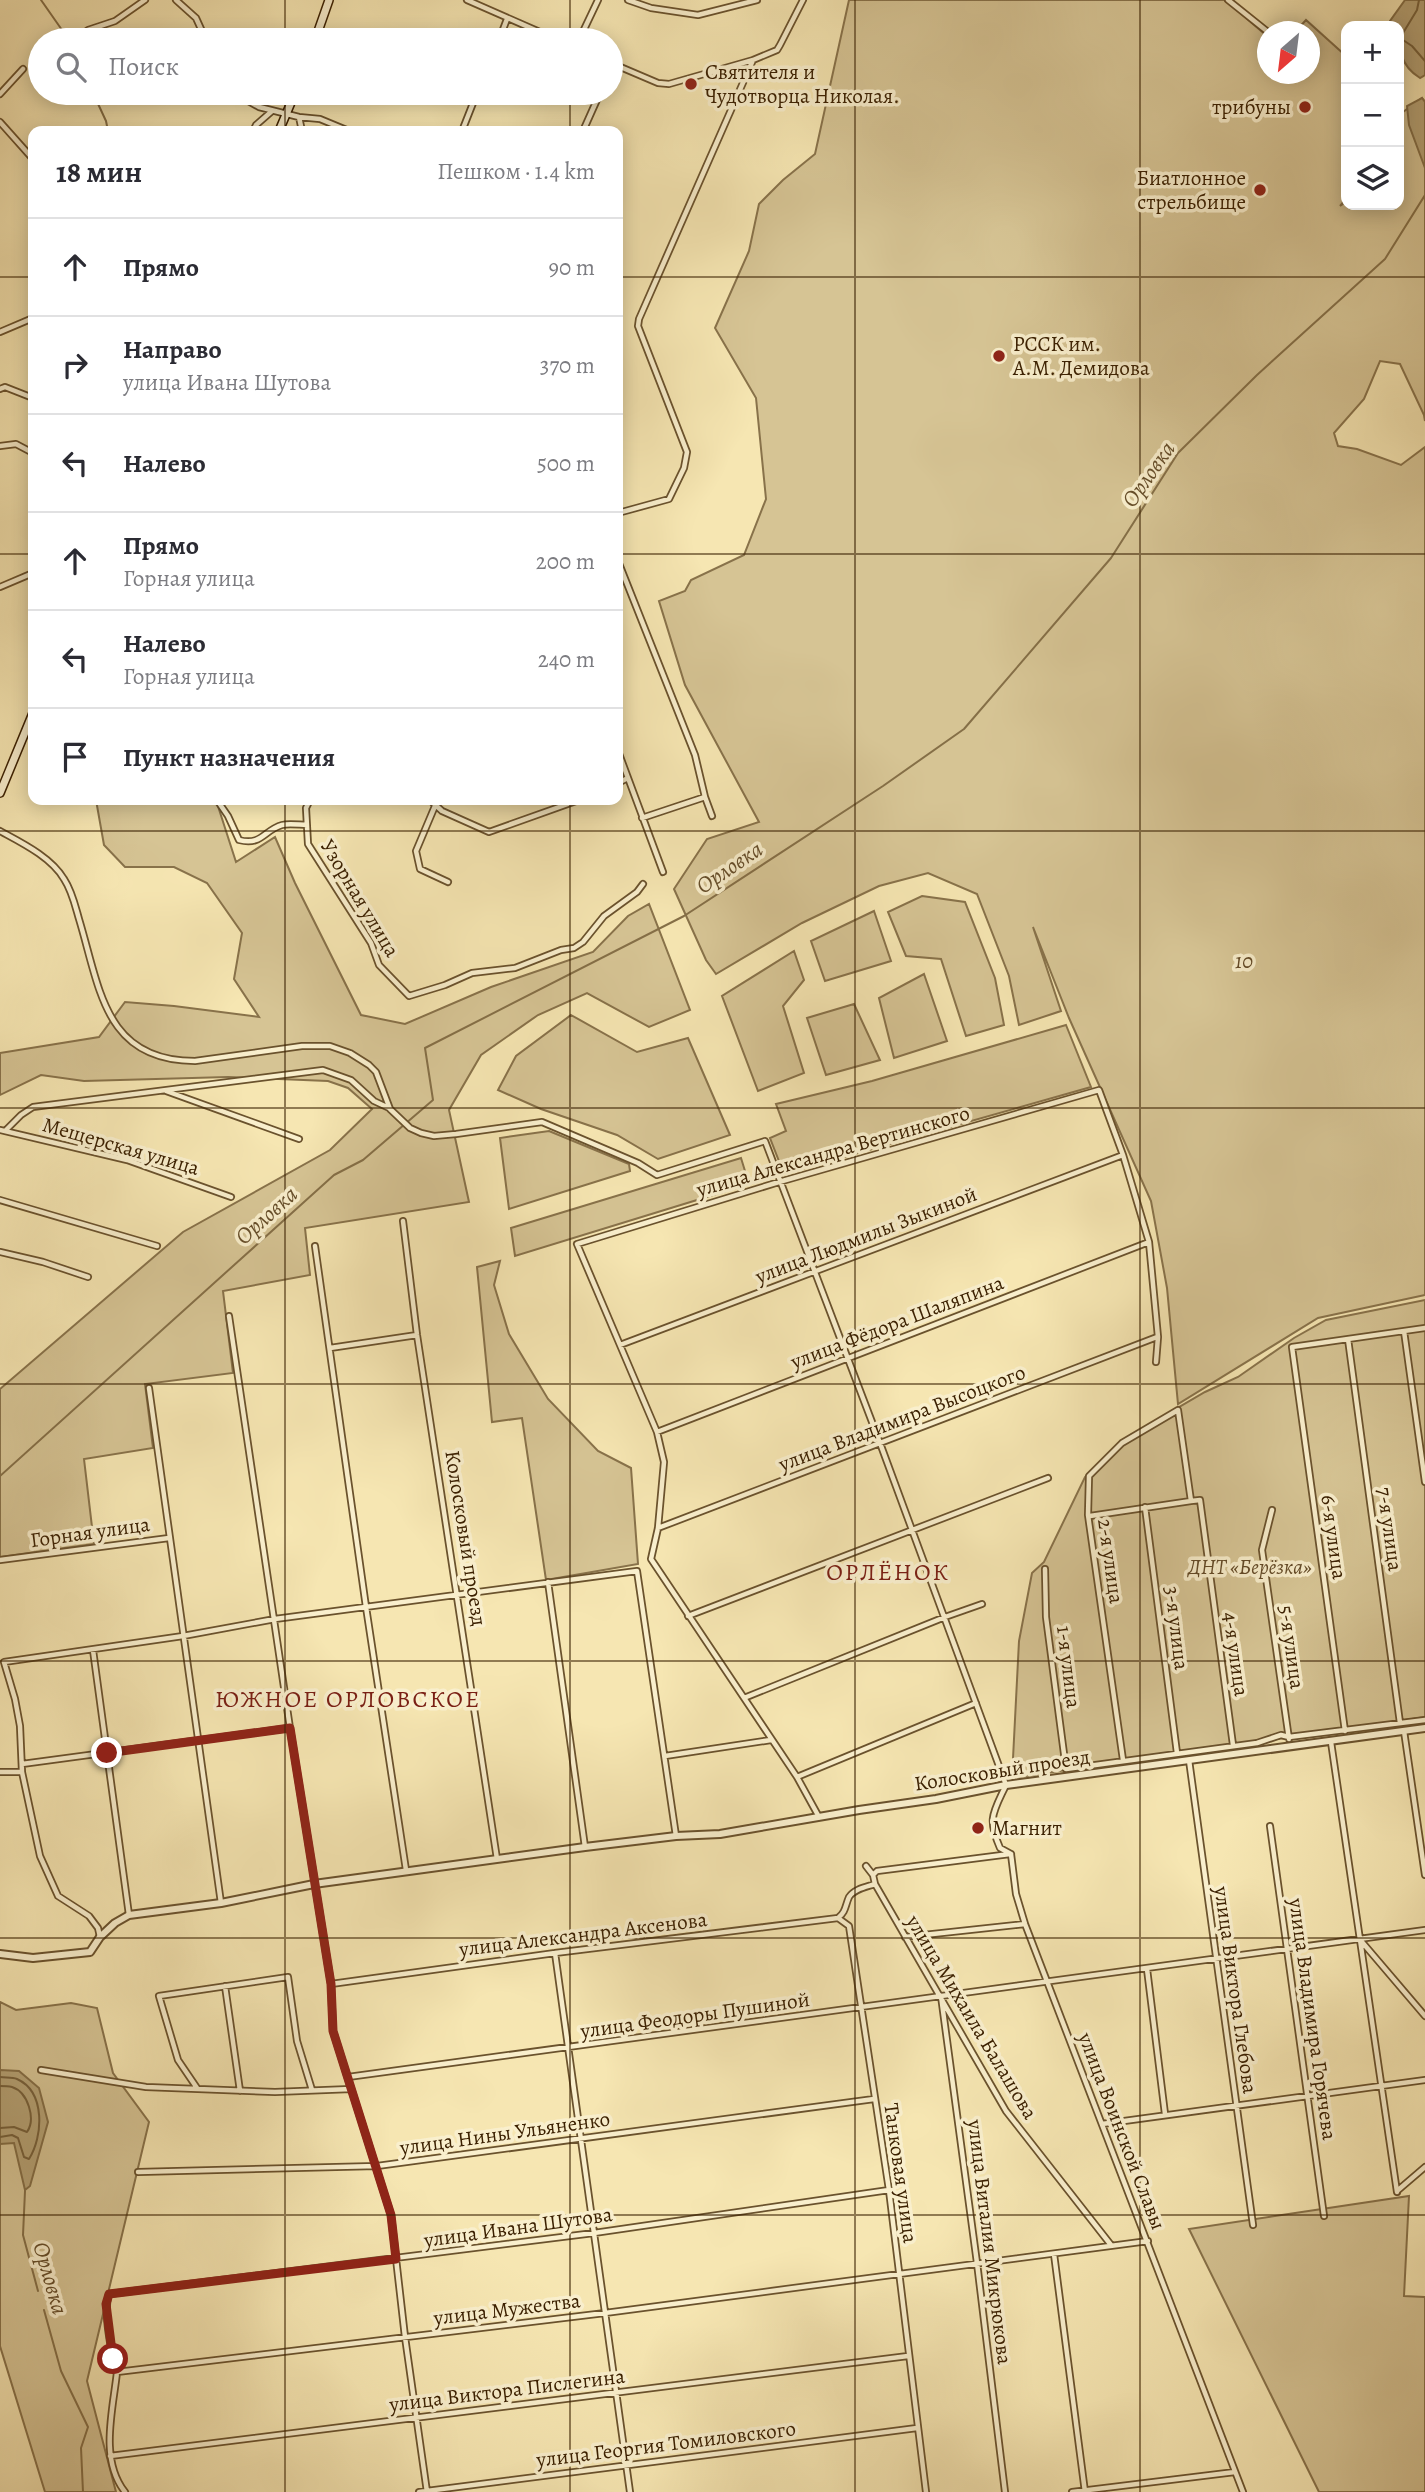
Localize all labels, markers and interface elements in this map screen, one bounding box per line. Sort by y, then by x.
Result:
north arrow [1257,21,1320,84]
map controls [1341,21,1404,210]
button: + [1341,21,1404,84]
search box [28,28,623,105]
icon: search [52,48,90,86]
text: Поиск [108,49,179,84]
place label: Святителя и Чудотворца Николая. [705,58,900,110]
marker: Святителя и Чудотворца Николая. [683,76,699,92]
button: − [1341,84,1404,147]
place label: трибуны [1212,93,1291,121]
marker: трибуны [1297,99,1313,115]
button: layers [1341,147,1404,210]
text: 18 мин [56,152,142,192]
text: Пешком · 1.4 km [437,156,595,187]
place label: Биатлонное стрельбище [1136,164,1246,216]
marker: Биатлонное стрельбище [1252,182,1268,198]
icon: ahead [56,248,94,286]
text: Прямо [123,250,199,285]
text: 90 m [549,252,595,283]
place label: РССК им. А.М. Демидова [1012,330,1150,382]
text: Направо [123,332,222,367]
icon: right [56,346,94,384]
marker: РССК им. А.М. Демидова [991,348,1007,364]
text: 370 m [540,350,595,381]
text: улица Ивана Шутова [123,367,331,398]
water label: Орловка [1114,435,1183,514]
icon: left [56,444,94,482]
text: Налево [123,446,206,481]
text: 500 m [537,448,595,479]
text: Прямо [123,528,199,563]
icon: ahead [56,542,94,580]
text: 200 m [536,546,595,577]
text: Горная улица [123,563,255,594]
text: Налево [123,626,206,661]
icon: left [56,640,94,678]
text: 240 m [538,644,595,675]
text: Горная улица [123,661,255,692]
icon: arrive [56,738,94,776]
text: Пункт назначения [123,740,335,775]
street label: Узорная улица [314,834,406,962]
water label: Орловка [690,834,769,901]
park label: 10 [1235,947,1253,975]
street label: улица Александра Вертинского [692,1099,973,1204]
street label: Мещерская улица [39,1110,203,1182]
water label: Орловка [228,1179,305,1252]
street label: улица Людмилы Зыкиной [750,1180,981,1291]
street label: улица Фёдора Шаляпина [785,1268,1008,1376]
street label: улица Владимира Высоцкого [774,1358,1029,1478]
street label: Колосковый проезд [438,1448,494,1628]
street label: 7-я улица [1370,1485,1410,1573]
street label: 6-я улица [1314,1493,1354,1581]
street label: Горная улица [28,1510,152,1554]
street label: 2-я улица [1091,1517,1131,1606]
park label: ДНТ «Берёзка» [1186,1553,1312,1581]
district label: ОРЛЁНОК [826,1556,950,1588]
street label: 3-я улица [1158,1584,1196,1672]
street label: 5-я улица [1272,1603,1312,1691]
street label: 4-я улица [1216,1610,1256,1698]
street label: 1-я улица [1050,1624,1088,1710]
district label: ЮЖНОЕ ОРЛОВСКОЕ [215,1683,481,1715]
route end [91,1737,122,1768]
street label: Колосковый проезд [912,1742,1092,1798]
place label: Магнит [992,1814,1062,1842]
marker: Магнит [970,1820,986,1836]
street label: улица Виктора Глебова [1207,1884,1264,2096]
street label: улица Владимира Горячева [1282,1895,1344,2142]
street label: улица Александра Аксенова [456,1905,709,1963]
street label: улица Михаила Балашова [899,1909,1044,2125]
street label: улица Феодоры Пушиной [578,1985,811,2045]
street label: улица Воинской Славы [1071,2027,1173,2234]
street label: Танковая улица [877,2101,925,2245]
street label: улица Нины Ульяненко [397,2104,612,2162]
street label: улица Виталия Микрюкова [961,2117,1019,2366]
street label: улица Ивана Шутова [421,2200,614,2254]
water label: Орловка [25,2238,76,2318]
street label: улица Мужества [431,2286,582,2332]
route start [97,2343,128,2374]
street label: улица Виктора Пислегина [387,2362,627,2418]
street label: улица Георгия Томиловского [534,2414,797,2474]

